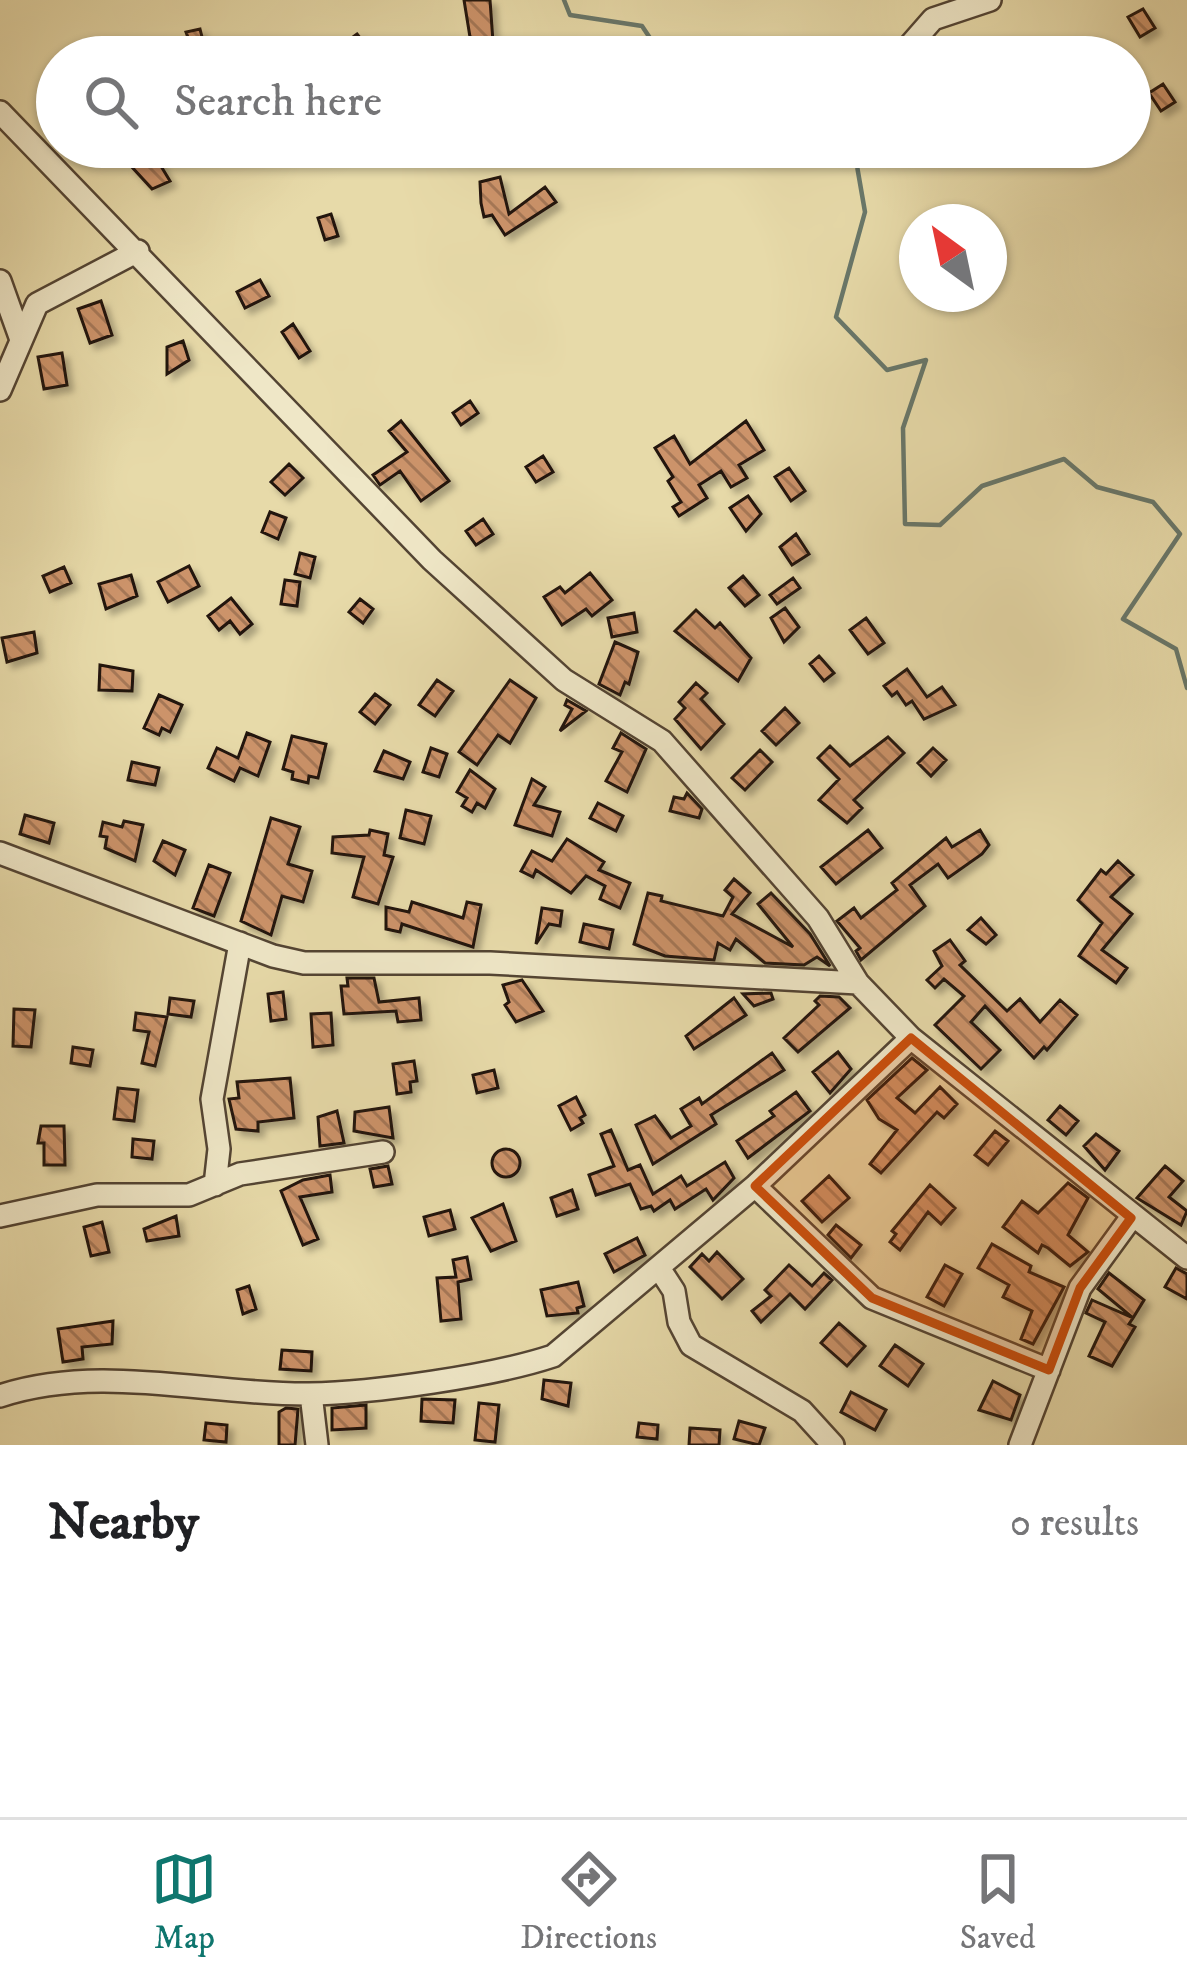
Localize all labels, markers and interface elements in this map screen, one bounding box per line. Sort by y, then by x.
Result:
search box [36,36,1151,168]
icon: search [78,69,144,135]
text: Search here [174,74,382,130]
north arrow [899,204,1007,312]
text: Nearby [48,1491,199,1555]
text: 0 results [1010,1499,1139,1548]
tab: Map [151,1846,217,1959]
tab: Directions [520,1846,657,1959]
tab: Saved [960,1846,1036,1959]

